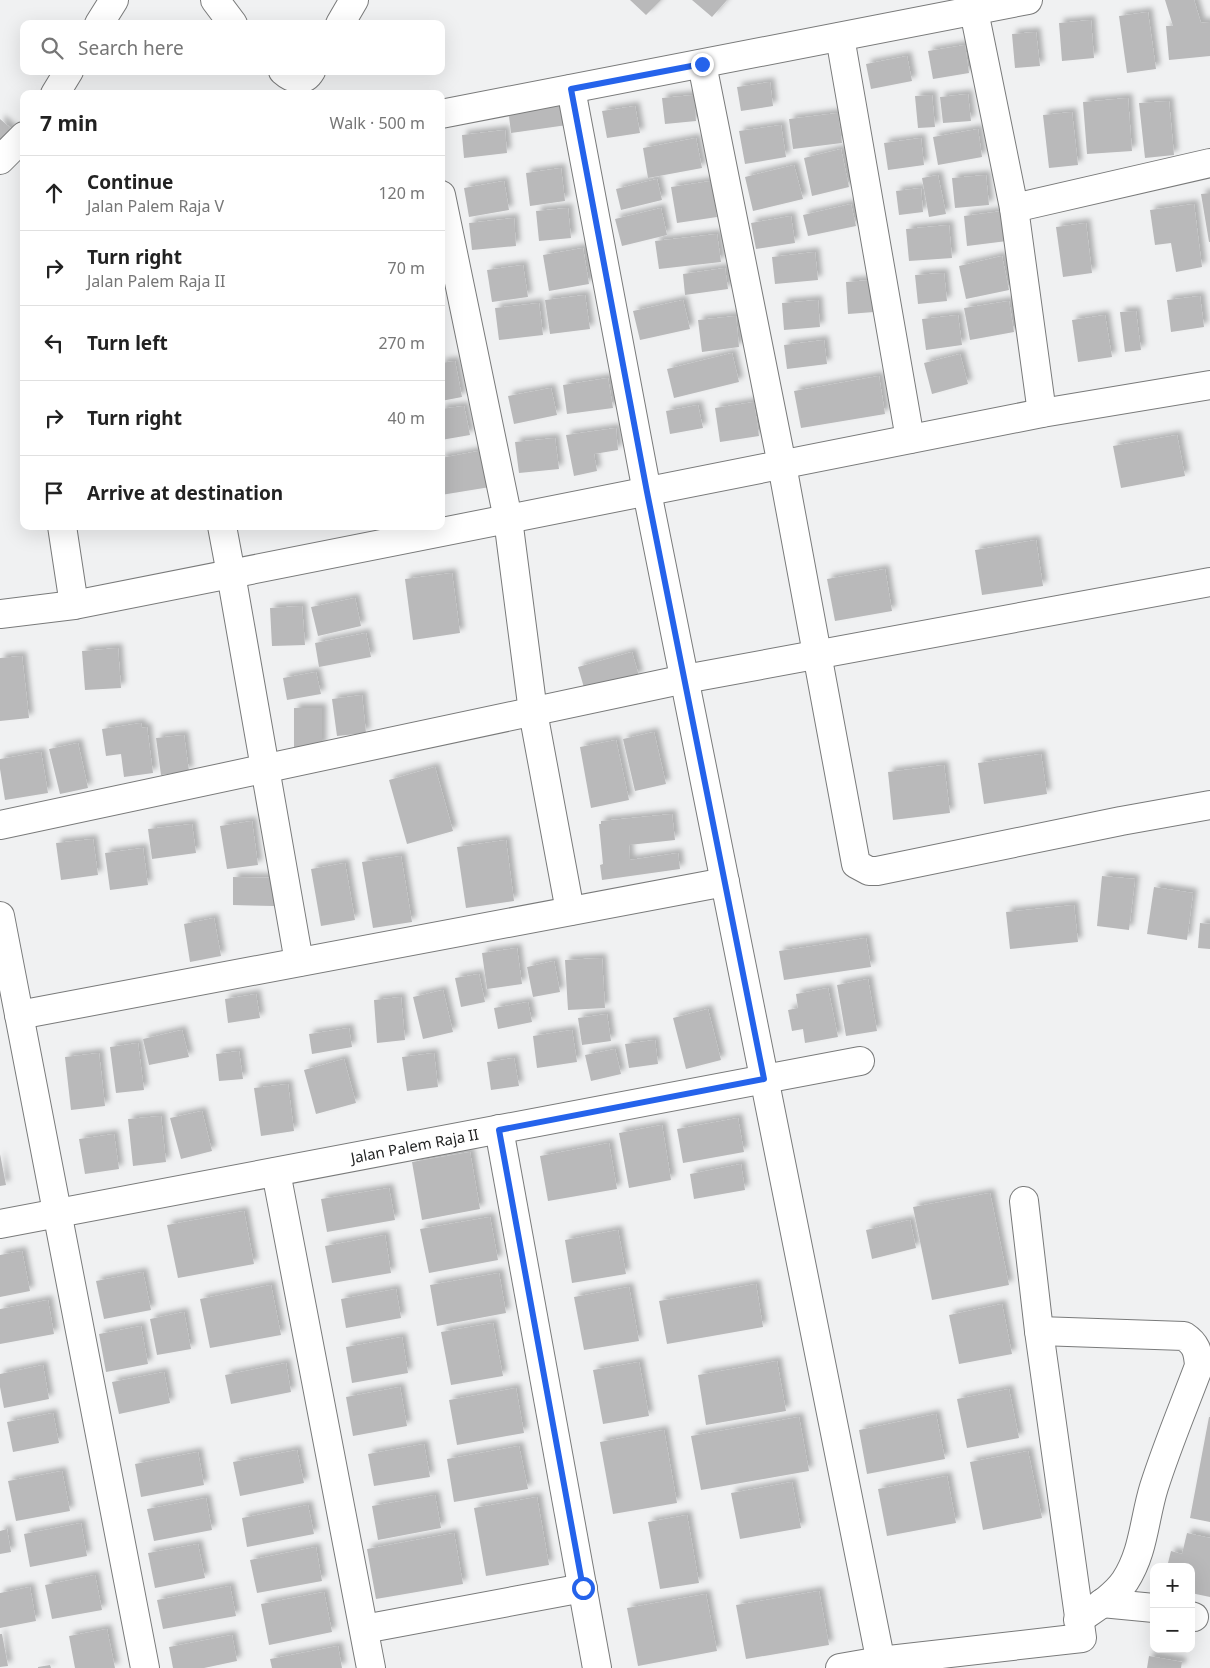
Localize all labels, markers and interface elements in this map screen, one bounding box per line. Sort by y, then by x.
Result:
search box [20,20,445,75]
icon: search [38,34,66,62]
text: Search here [78,35,184,61]
route end [691,53,714,76]
text: 7 min [40,109,98,137]
text: Walk · 500 m [330,112,425,134]
text: Continue [87,169,173,195]
icon: ahead [40,179,68,207]
text: 120 m [378,182,425,204]
text: Jalan Palem Raja V [87,195,224,217]
text: Turn right [87,244,182,270]
icon: right [40,254,68,282]
text: 70 m [388,257,425,279]
text: Jalan Palem Raja II [87,270,225,292]
icon: left [40,329,68,357]
text: Turn left [87,330,168,356]
text: 270 m [378,332,425,354]
icon: right [40,404,68,432]
text: Turn right [87,405,182,431]
text: 40 m [388,407,425,429]
icon: arrive [40,479,68,507]
text: Arrive at destination [87,480,283,506]
street label: Jalan Palem Raja II [347,1123,480,1168]
map controls [1150,1563,1195,1653]
button: + [1150,1563,1195,1608]
route start [572,1577,595,1600]
button: − [1150,1608,1195,1653]

